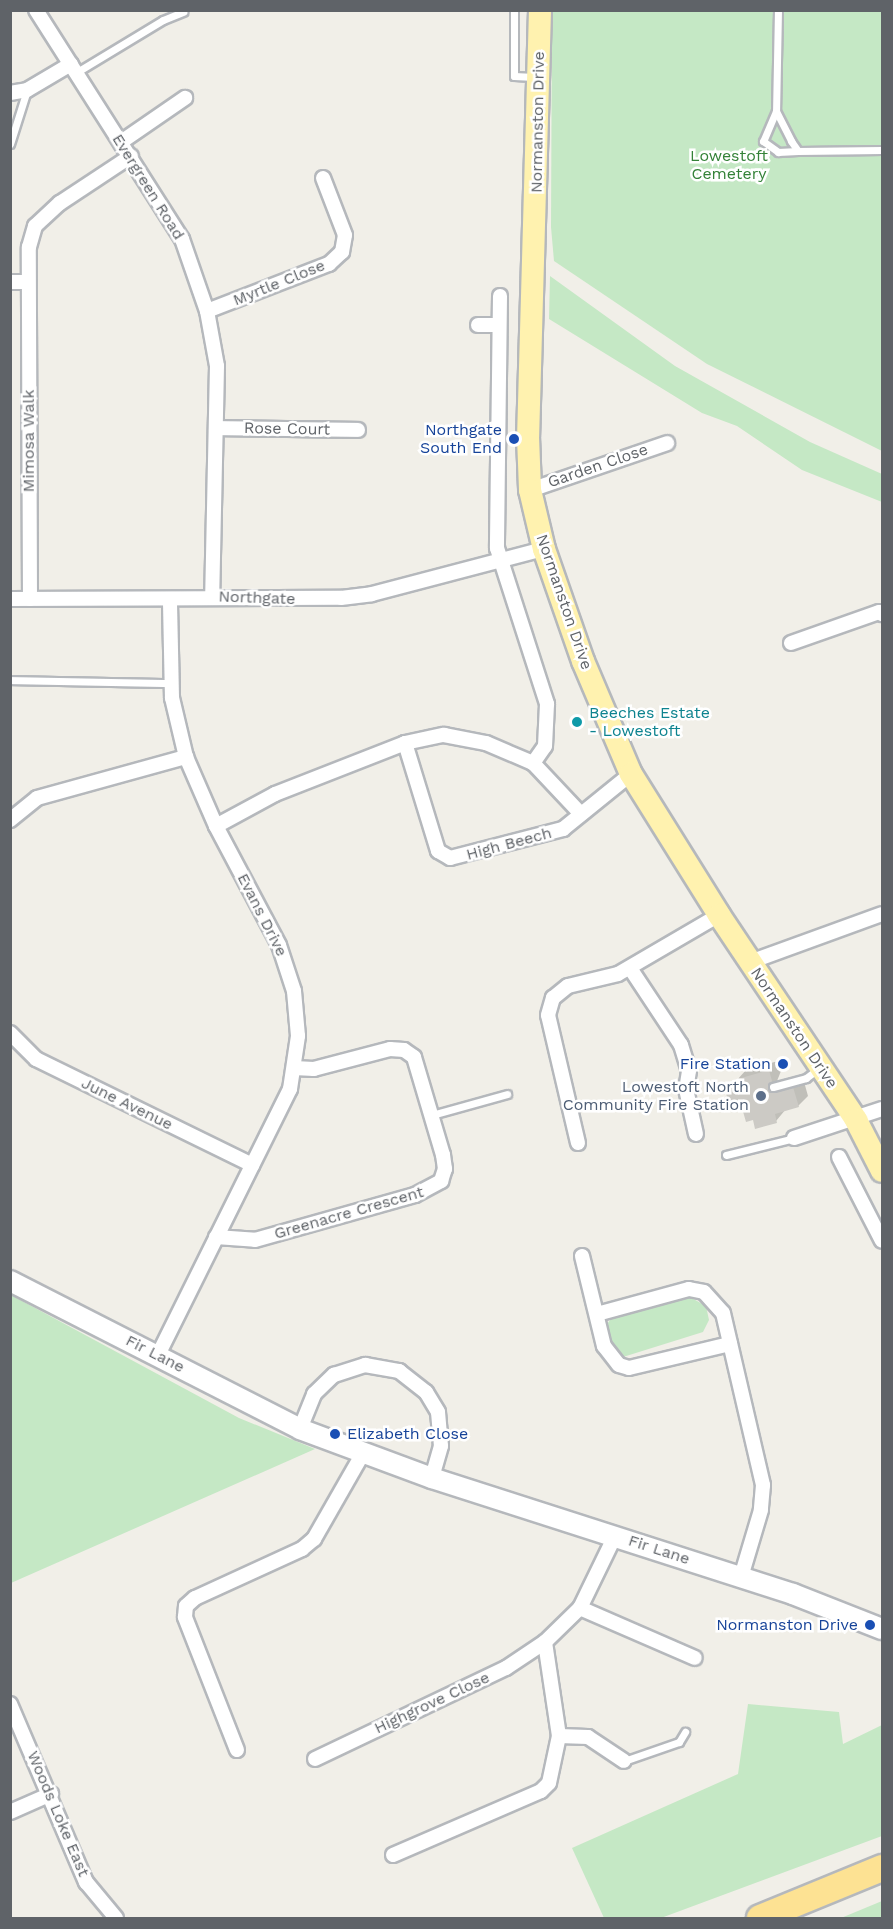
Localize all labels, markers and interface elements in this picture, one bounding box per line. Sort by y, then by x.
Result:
street label: Normanston Drive [527,51,549,193]
street label: Evergreen Road [108,131,188,243]
park label: Lowestoft Cemetery [690,146,768,184]
street label: Myrtle Close [230,256,328,310]
street label: Mimosa Walk [19,389,39,493]
street label: Rose Court [244,419,330,439]
place label: Northgate South End [420,420,502,458]
marker: Northgate South End [507,432,521,446]
street label: Garden Close [545,440,651,492]
street label: Normanston Drive [532,532,596,672]
street label: Northgate [218,587,296,609]
place label: Beeches Estate - Lowestoft [589,703,710,741]
marker: Beeches Estate - Lowestoft [570,715,584,729]
street label: High Beech [464,823,554,865]
street label: Evans Drive [233,870,291,960]
street label: Normanston Drive [746,964,842,1092]
place label: Fire Station [680,1054,771,1074]
marker: Fire Station [776,1057,790,1071]
street label: June Avenue [78,1073,176,1135]
place label: Lowestoft North Community Fire Station [562,1077,749,1115]
marker: Lowestoft North Community Fire Station [754,1089,768,1103]
street label: Greenacre Crescent [272,1182,426,1244]
street label: Fir Lane [122,1331,188,1377]
place label: Elizabeth Close [347,1424,468,1444]
marker: Elizabeth Close [328,1427,342,1441]
street label: Fir Lane [626,1531,692,1569]
place label: Normanston Drive [716,1615,858,1635]
marker: Normanston Drive [863,1618,877,1632]
street label: Highgrove Close [371,1668,493,1738]
street label: Woods Loke East [23,1748,93,1880]

